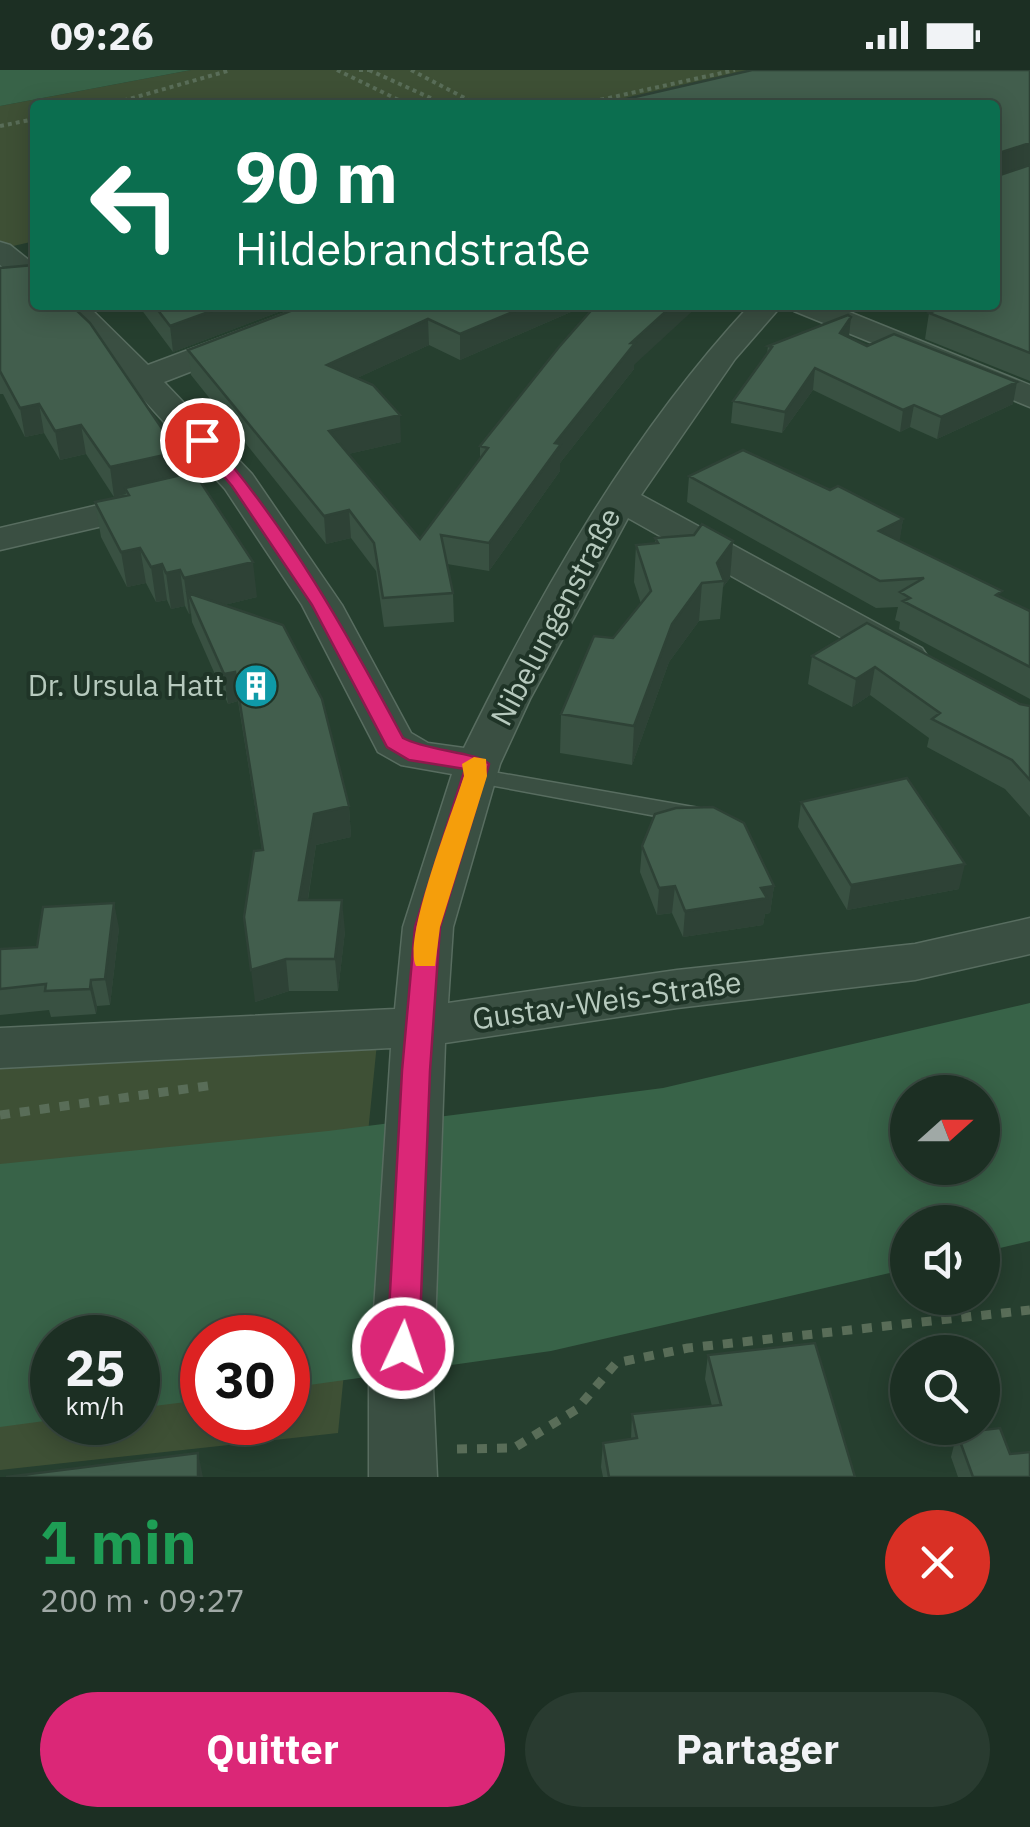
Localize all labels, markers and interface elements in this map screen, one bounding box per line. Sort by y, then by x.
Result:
text: 09:26 [50,11,154,60]
text: 90 m [235,131,398,222]
icon: left [70,140,200,270]
text: Hildebrandstraße [235,219,591,277]
pin [160,398,245,483]
icon: arrive [175,413,230,468]
street label: Nibelungenstraße [481,501,629,732]
building icon: Dr. Ursula Hatt [233,663,279,709]
place label: Dr. Ursula Hatt [28,665,224,704]
street label: Gustav-Weis-Straße [470,961,744,1038]
north arrow [890,1075,1000,1185]
map controls [890,1075,1000,1445]
button: sound [890,1205,1000,1315]
position arrow [351,1296,455,1400]
speed limit sign: 30 [180,1315,310,1445]
text: 25 [65,1335,125,1400]
button: search [890,1335,1000,1445]
text: km/h [66,1389,124,1422]
text: 1 min [40,1502,197,1581]
button: close [885,1510,990,1615]
text: 200 m · 09:27 [40,1579,245,1621]
button: Quitter [40,1692,505,1807]
button: Partager [525,1692,990,1807]

